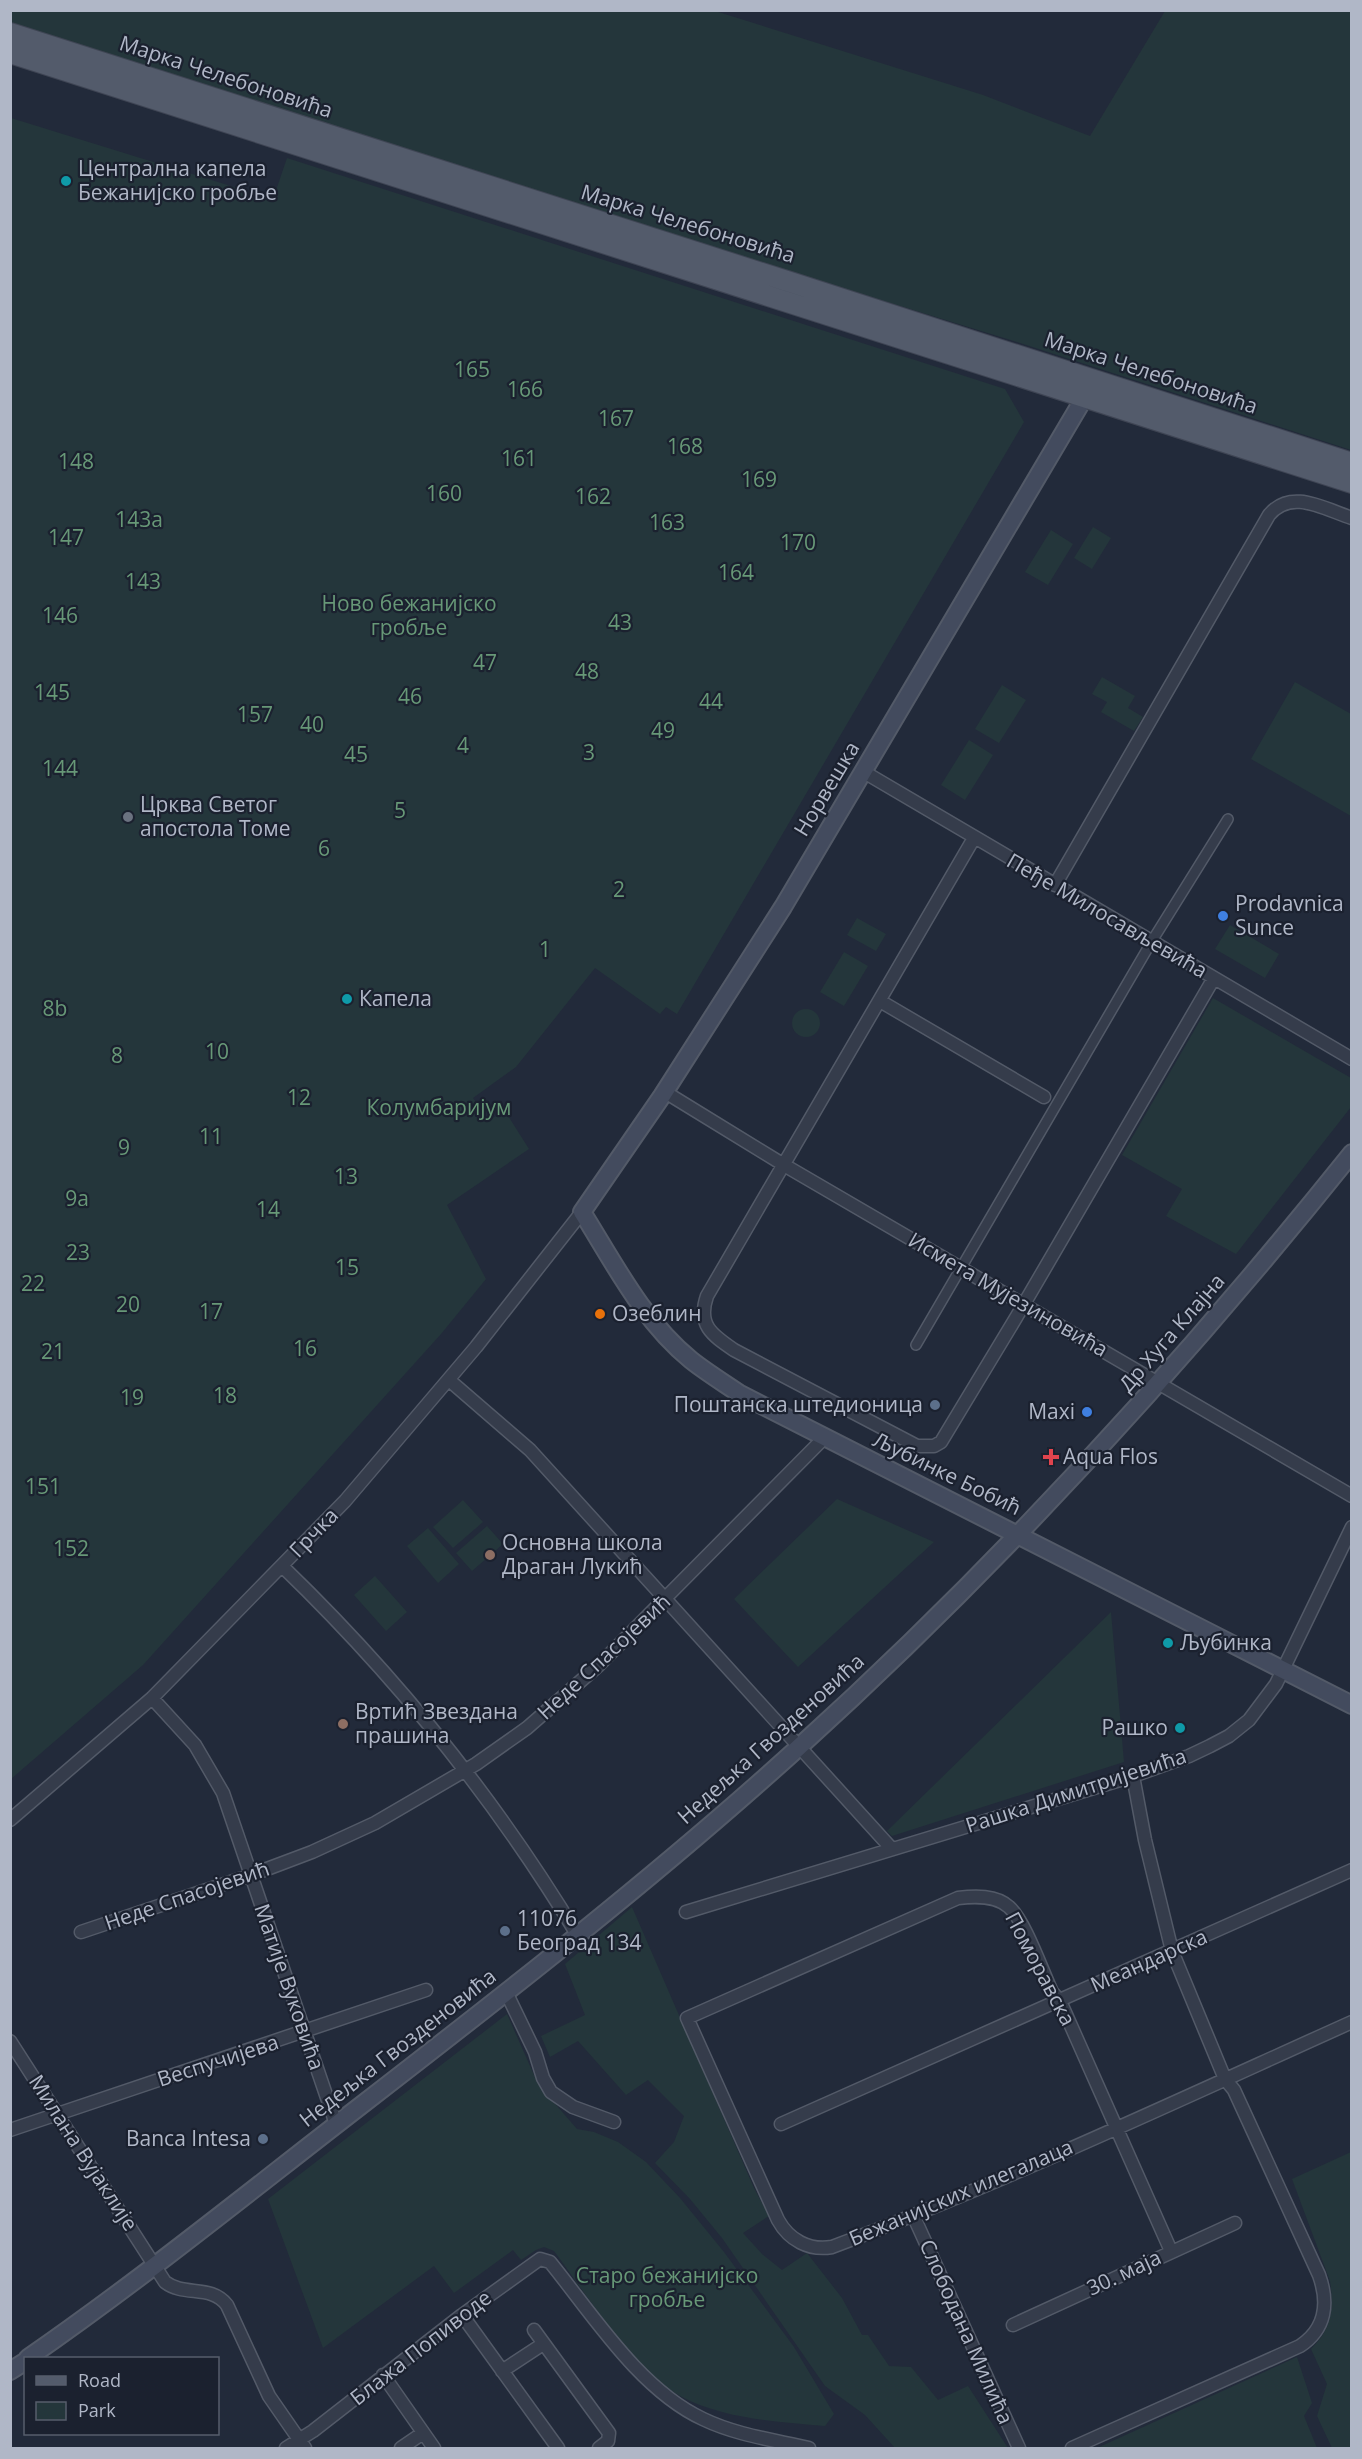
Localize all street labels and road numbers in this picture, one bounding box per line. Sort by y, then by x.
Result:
street label: Марка Челебоновића [116,28,336,124]
street label: Марка Челебоновића [578,177,799,269]
street label: Марка Челебоновића [1041,324,1261,420]
street label: Норвешка [787,736,865,841]
street label: Пеђе Милосављевића [1002,846,1213,984]
street label: Исмета Мујезиновића [904,1225,1113,1363]
street label: Др Хуга Клајна [1112,1267,1230,1397]
street label: Љубинке Бобић [869,1425,1026,1521]
street label: Грчка [283,1501,344,1563]
street label: Неде Спасојевић [531,1587,676,1725]
street label: Недељка Гвозденовића [671,1647,870,1830]
street label: Рашка Димитријевића [962,1741,1190,1839]
street label: Неде Спасојевић [101,1854,273,1936]
street label: Матије Вуковића [248,1900,331,2073]
street label: Поморавска [999,1907,1083,2030]
street label: Меандарска [1086,1922,1211,1998]
street label: Недељка Гвозденовића [293,1962,501,2133]
street label: Веспучијева [154,2027,282,2093]
street label: Милана Вујаклије [23,2069,145,2236]
street label: Бежанијских илегалаца [844,2132,1077,2252]
street label: Слободана Милића [914,2235,1020,2428]
street label: 30. маја [1082,2243,1165,2301]
street label: Блажа Попиводе [344,2283,497,2411]

